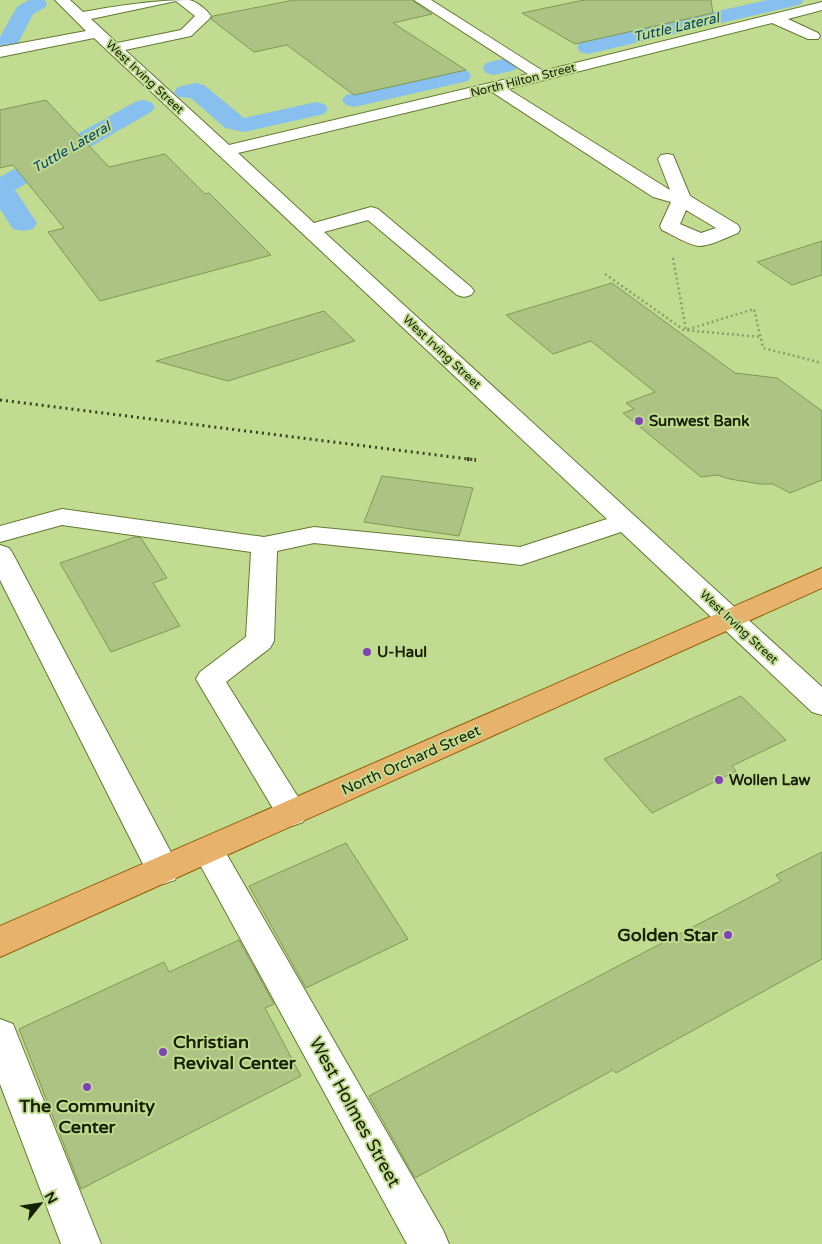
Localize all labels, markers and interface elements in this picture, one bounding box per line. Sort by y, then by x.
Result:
water label: Tuttle Lateral [632,9,722,46]
street label: West Irving Street [103,37,187,117]
street label: North Hilton Street [469,60,577,100]
water label: Tuttle Lateral [29,117,115,177]
street label: West Irving Street [400,312,484,392]
place label: Sunwest Bank [649,412,749,430]
marker: Sunwest Bank [633,415,645,427]
street label: West Irving Street [697,587,781,667]
place label: U-Haul [377,643,427,661]
marker: U-Haul [361,646,373,658]
street label: North Orchard Street [339,721,484,799]
place label: Wollen Law [729,771,811,789]
marker: Wollen Law [713,774,725,786]
place label: Golden Star [617,924,719,946]
marker: Golden Star [722,929,734,941]
place label: Christian Revival Center [173,1031,297,1074]
street label: West Holmes Street [305,1033,405,1191]
marker: Christian Revival Center [157,1046,169,1058]
marker: The Community Center [81,1081,93,1093]
place label: The Community Center [18,1095,155,1138]
north arrow [15,1179,65,1229]
text: N [41,1189,61,1207]

